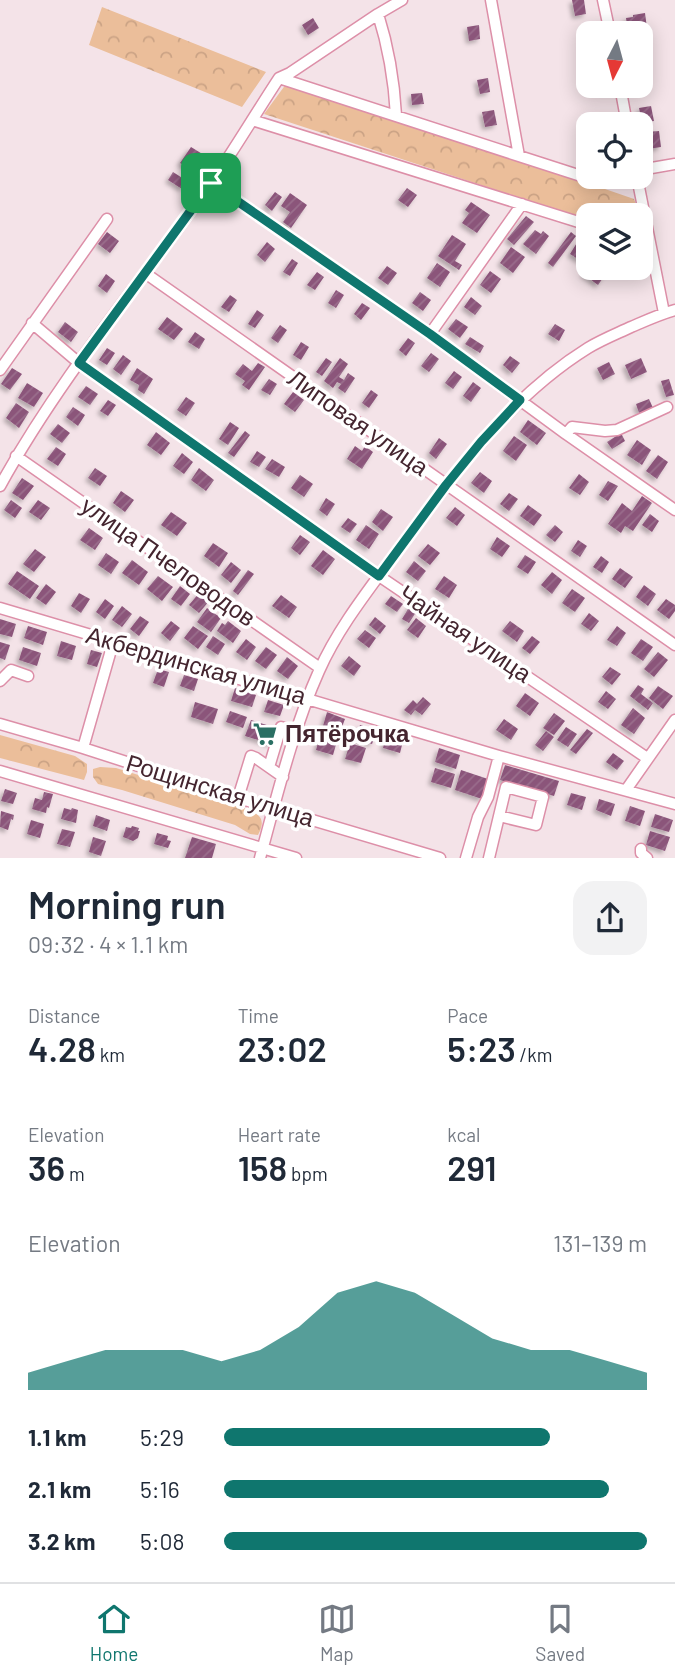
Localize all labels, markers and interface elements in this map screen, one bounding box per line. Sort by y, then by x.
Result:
north arrow [576,21,653,98]
map controls [576,21,653,280]
button: locate [576,112,653,189]
pin [181,153,241,213]
icon: arrive [192,164,230,202]
button: layers [576,203,653,280]
street label: Липовая улица [283,363,435,481]
street label: улица Пчеловодов [76,490,262,632]
street label: Чайная улица [394,578,538,688]
street label: Акбердинская улица [83,619,310,710]
place label: Пятёрочка [285,718,410,747]
supermarket icon: Пятёрочка [251,720,279,748]
street label: Рощинская улица [123,747,318,832]
text: Morning run [28,881,226,927]
button: share [573,881,647,955]
text: 09:32 · 4 × 1.1 km [28,930,188,958]
text: Distance [28,1004,100,1027]
text: Time [238,1004,279,1027]
text: Pace [447,1004,488,1027]
text: 4.28 [28,1027,96,1069]
text: 23:02 [238,1027,327,1069]
text: 5:23 [447,1027,516,1069]
text: km [96,1043,125,1066]
text: /km [516,1043,552,1066]
text: Elevation [28,1123,105,1146]
text: Heart rate [238,1123,321,1146]
text: kcal [447,1123,480,1146]
text: 36 [28,1146,65,1188]
text: 158 [238,1146,287,1188]
text: 291 [447,1146,497,1188]
text: m [65,1162,85,1185]
text: bpm [287,1162,328,1185]
text: Elevation [28,1229,121,1257]
text: 131–139 m [553,1229,647,1257]
text: 1.1 km [28,1423,87,1451]
text: 5:29 [140,1423,184,1451]
text: 2.1 km [28,1475,91,1503]
text: 5:16 [140,1475,180,1503]
text: 3.2 km [28,1527,96,1555]
text: 5:08 [140,1527,185,1555]
tab: Home [90,1600,138,1665]
tab: Map [318,1600,356,1665]
tab: Saved [535,1600,585,1665]

